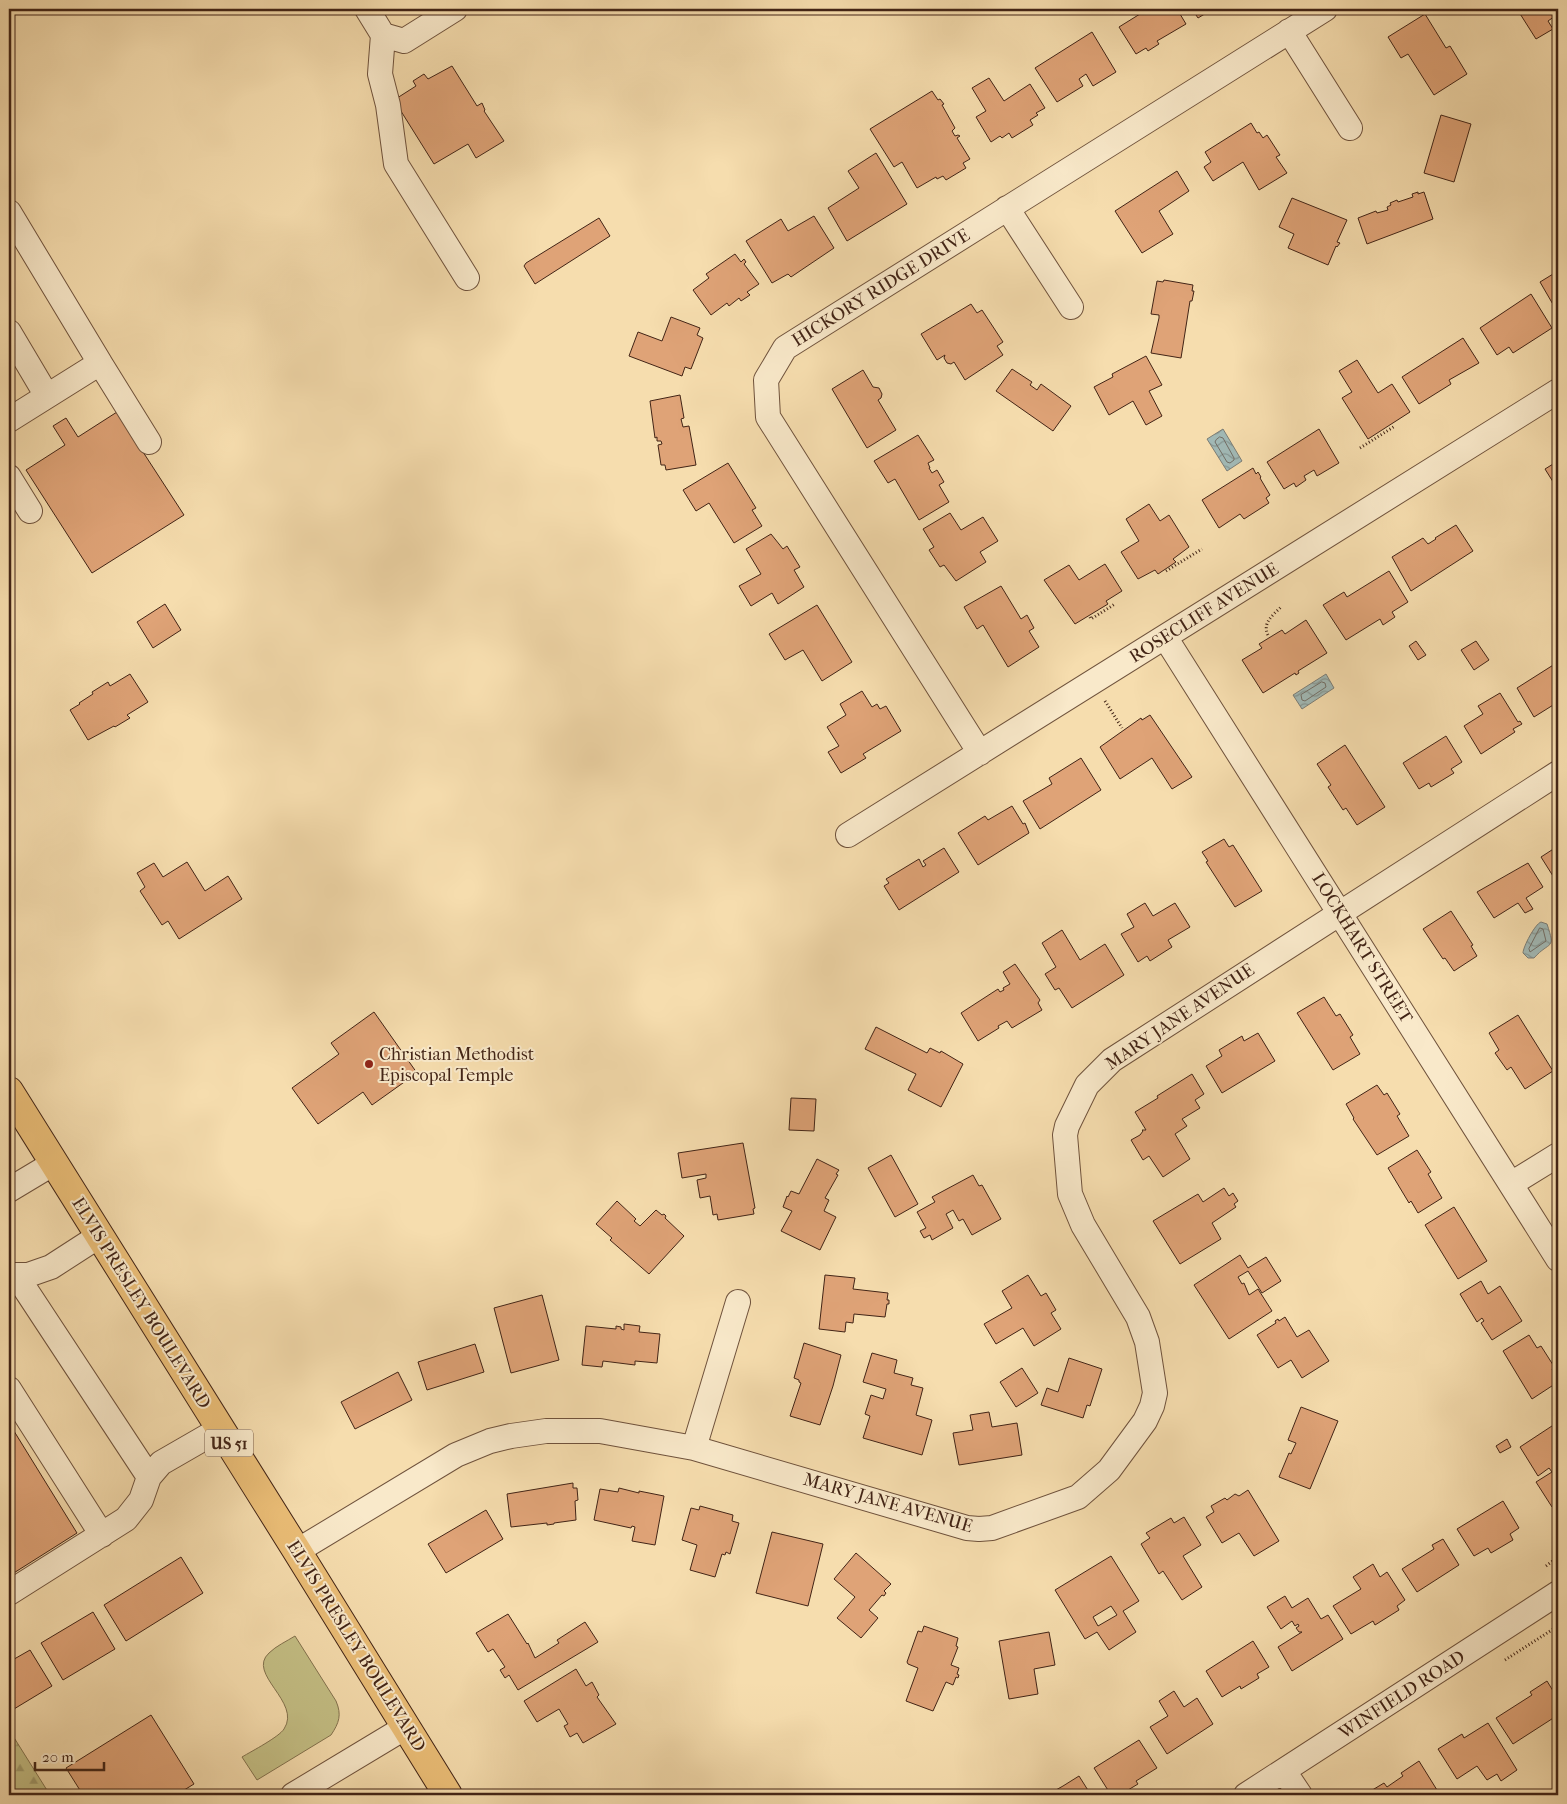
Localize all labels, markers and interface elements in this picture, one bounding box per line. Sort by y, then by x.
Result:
street label: HICKORY RIDGE DRIVE [788,225,974,351]
street label: ROSECLIFF AVENUE [1125,558,1283,668]
street label: LOCKHART STREET [1307,869,1417,1028]
street label: MARY JANE AVENUE [1102,959,1258,1075]
place label: Christian Methodist Episcopal Temple [379,1044,535,1086]
marker: Christian Methodist Episcopal Temple [363,1058,375,1070]
street label: ELVIS PRESLEY BOULEVARD [67,1193,215,1413]
road number: US 51 [205,1430,253,1456]
street label: MARY JANE AVENUE [801,1469,975,1537]
street label: ELVIS PRESLEY BOULEVARD [282,1536,430,1756]
street label: WINFIELD ROAD [1334,1646,1469,1744]
scale bar [35,1739,104,1771]
text: 20 m [42,1748,74,1766]

